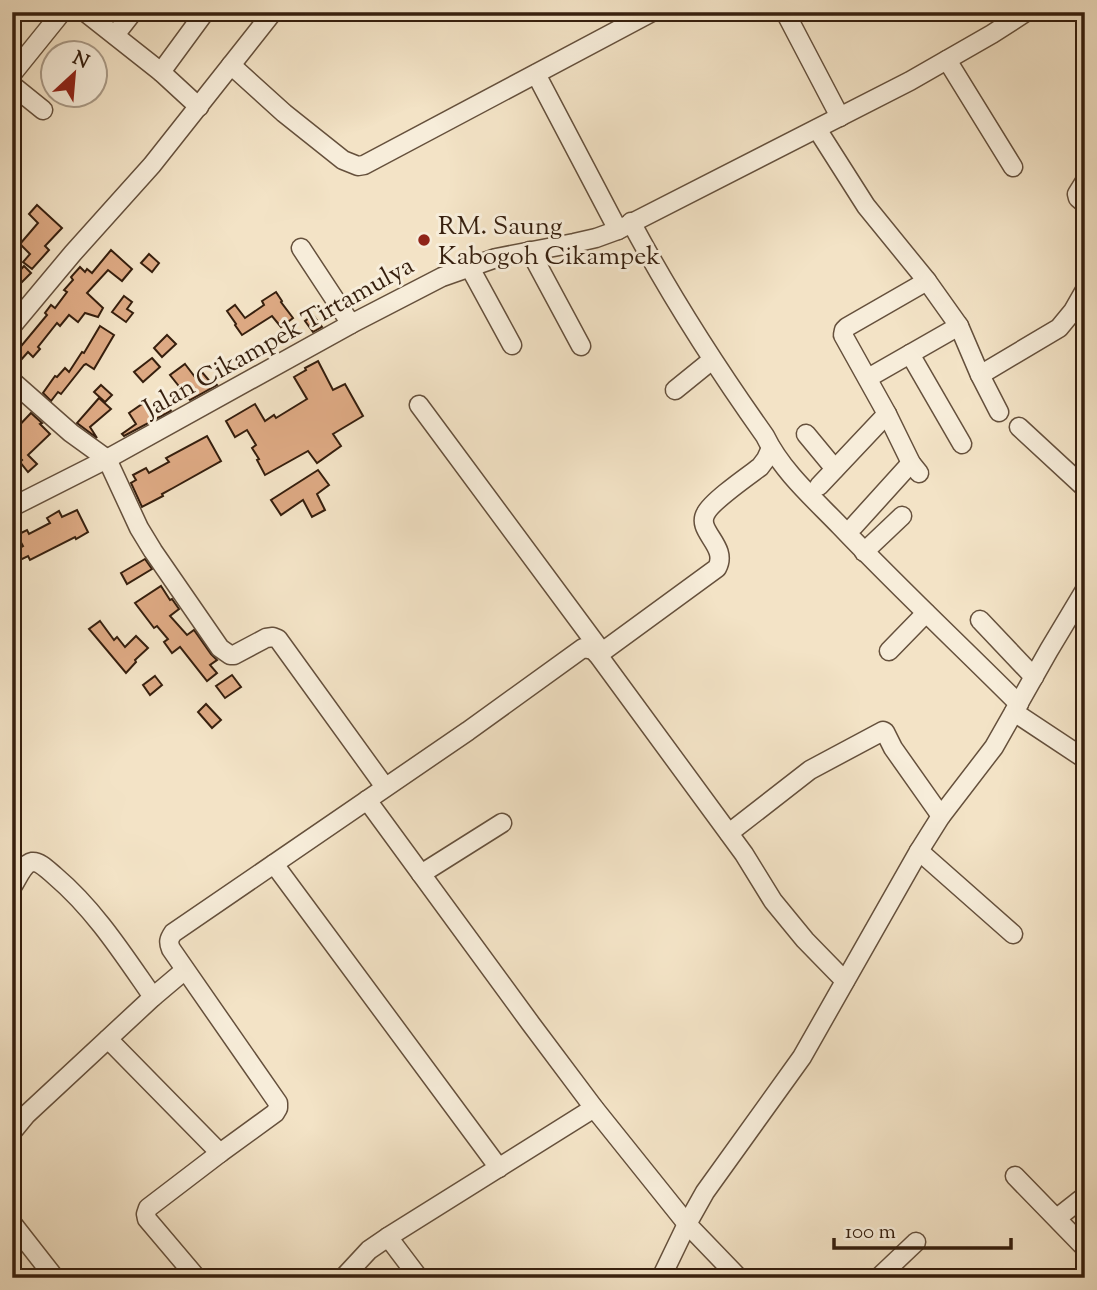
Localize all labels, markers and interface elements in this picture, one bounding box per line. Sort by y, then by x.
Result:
north arrow [38,38,108,108]
text: N [68,46,93,76]
place label: RM. Saung Kabogoh Cikampek [438,209,660,276]
marker: RM. Saung Kabogoh Cikampek [416,232,432,248]
street label: Jalan Cikampek Tirtamulya [135,248,421,429]
scale bar [834,1206,1011,1250]
text: 100 m [845,1218,896,1248]

